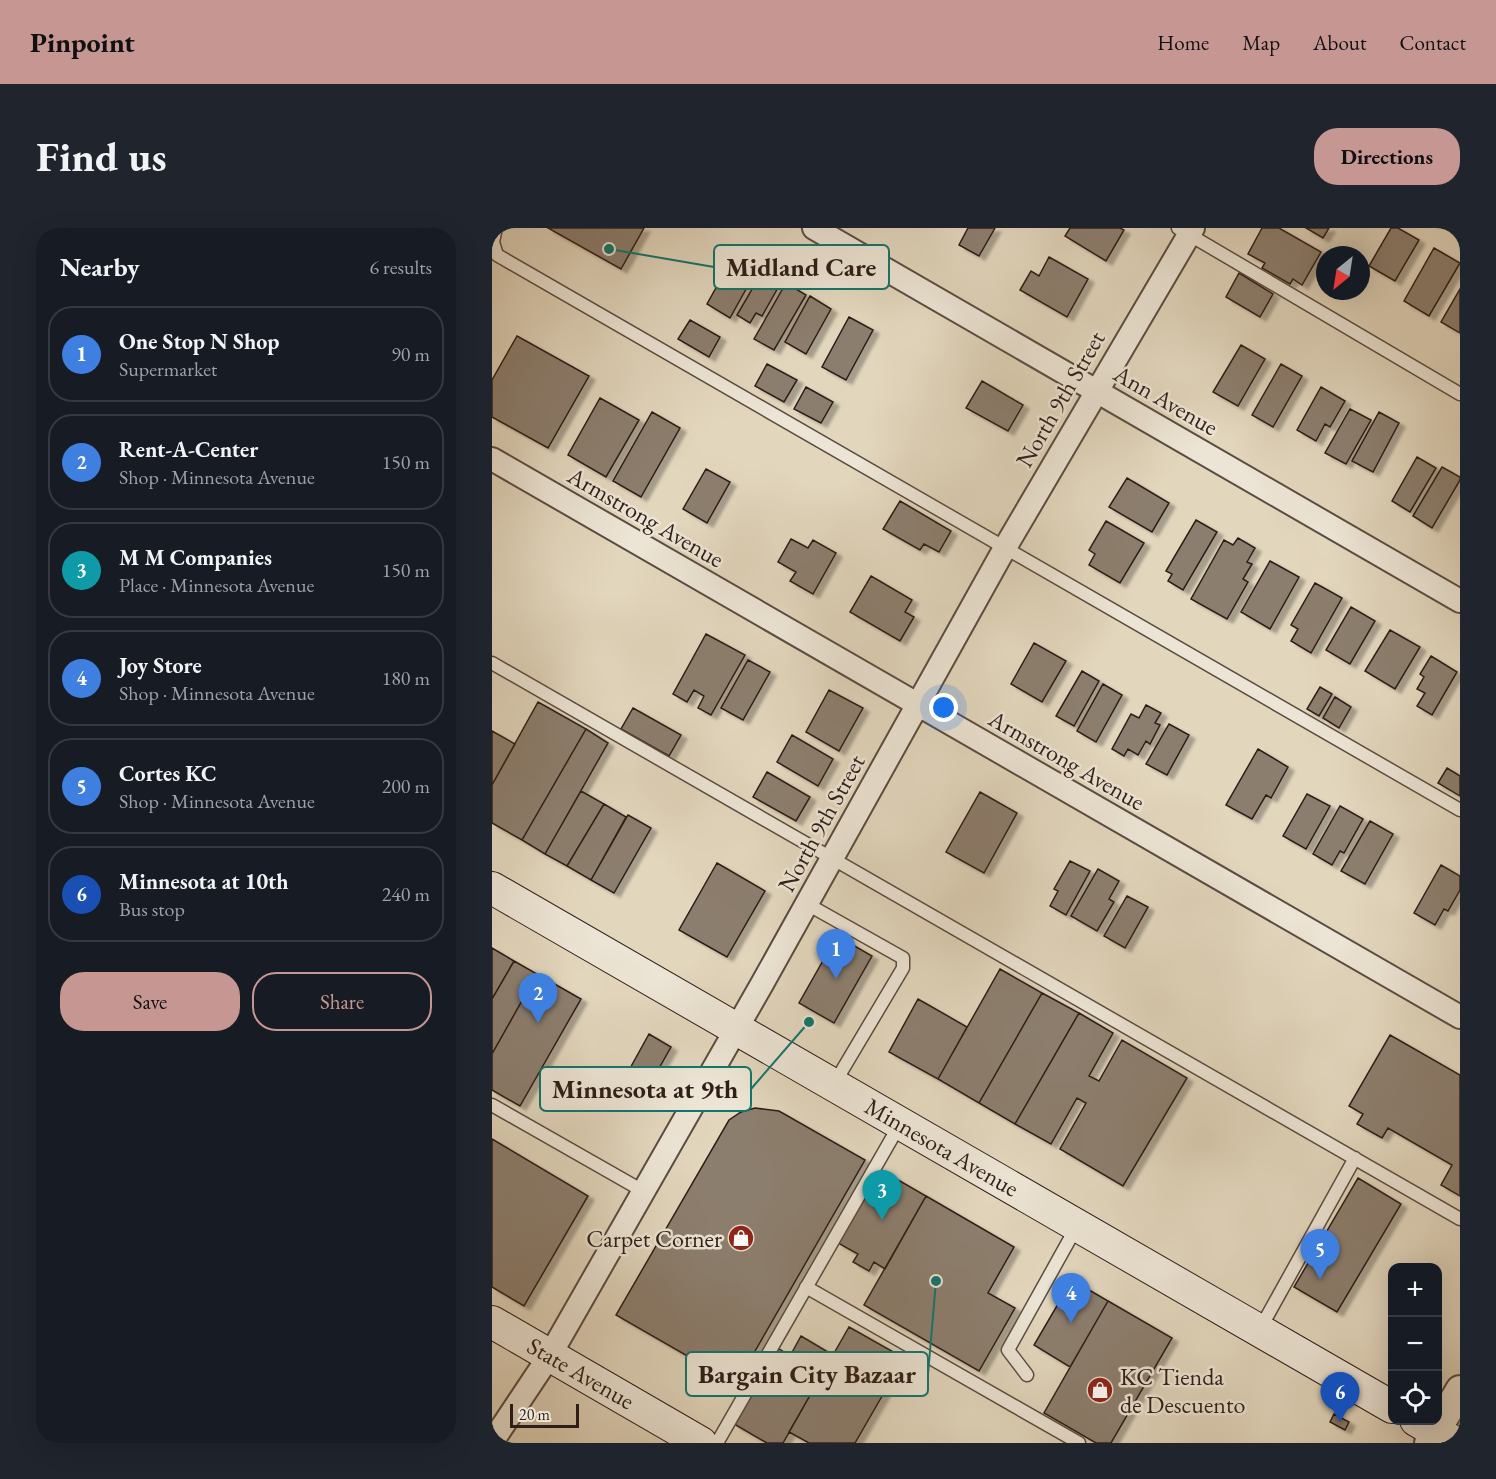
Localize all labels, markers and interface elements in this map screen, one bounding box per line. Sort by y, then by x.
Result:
text: Pinpoint [30,24,135,60]
text: Home [1157,29,1209,56]
text: Map [1242,29,1280,56]
text: About [1313,29,1366,56]
text: Contact [1399,29,1466,56]
button: Directions [1314,128,1460,185]
text: Find us [36,129,167,184]
callout: Midland Care [714,245,889,289]
north arrow [1316,246,1370,300]
text: Nearby [60,250,140,284]
text: Midland Care [726,250,877,284]
text: 6 results [369,254,432,280]
street label: North 9th Street [1008,325,1112,473]
text: One Stop N Shop [119,327,279,356]
text: 1 [76,341,87,367]
text: 90 m [391,341,430,367]
text: Supermarket [119,356,217,382]
street label: Ann Avenue [1107,357,1224,442]
text: Rent-A-Center [119,435,258,464]
text: 2 [76,449,87,475]
text: 150 m [382,449,430,475]
street label: Armstrong Avenue [561,459,730,574]
text: Shop · Minnesota Avenue [119,464,315,490]
text: M M Companies [119,543,272,572]
text: 3 [76,557,87,583]
text: 150 m [382,557,430,583]
text: Place · Minnesota Avenue [119,572,314,598]
text: Joy Store [119,651,202,680]
text: 4 [76,665,87,691]
text: 180 m [382,665,430,691]
text: Shop · Minnesota Avenue [119,680,315,706]
your location [929,693,958,722]
street label: Armstrong Avenue [982,702,1151,817]
street label: North 9th Street [770,748,872,897]
text: Cortes KC [119,759,217,788]
text: 5 [76,773,87,799]
text: 200 m [382,773,430,799]
text: Shop · Minnesota Avenue [119,788,315,814]
text: Minnesota at 10th [119,867,289,896]
text: 6 [76,881,87,907]
text: 240 m [382,881,430,907]
text: Bus stop [119,896,185,922]
pin: 1 [816,930,856,979]
button: Save [60,972,240,1031]
button: Share [252,972,432,1031]
pin: 2 [518,974,558,1023]
callout: Minnesota at 9th [540,1067,751,1111]
text: Minnesota at 9th [552,1072,739,1106]
street label: Minnesota Avenue [859,1090,1025,1204]
pin: 3 [862,1170,902,1220]
place label: Carpet Corner [586,1223,722,1254]
shop icon: Carpet Corner [726,1223,756,1253]
pin: 5 [1300,1230,1340,1279]
map controls [1388,1263,1442,1425]
button: + [1388,1263,1442,1317]
pin: 4 [1052,1274,1090,1323]
button: − [1388,1317,1442,1371]
street label: State Avenue [522,1330,640,1416]
callout: Bargain City Bazaar [686,1352,928,1396]
text: Bargain City Bazaar [698,1357,916,1391]
place label: KC Tienda de Descuento [1120,1361,1245,1420]
button: locate [1388,1371,1442,1425]
pin: 6 [1320,1372,1360,1422]
shop icon: KC Tienda de Descuento [1085,1375,1115,1405]
scale bar [510,1401,579,1428]
text: 20 m [519,1404,550,1425]

